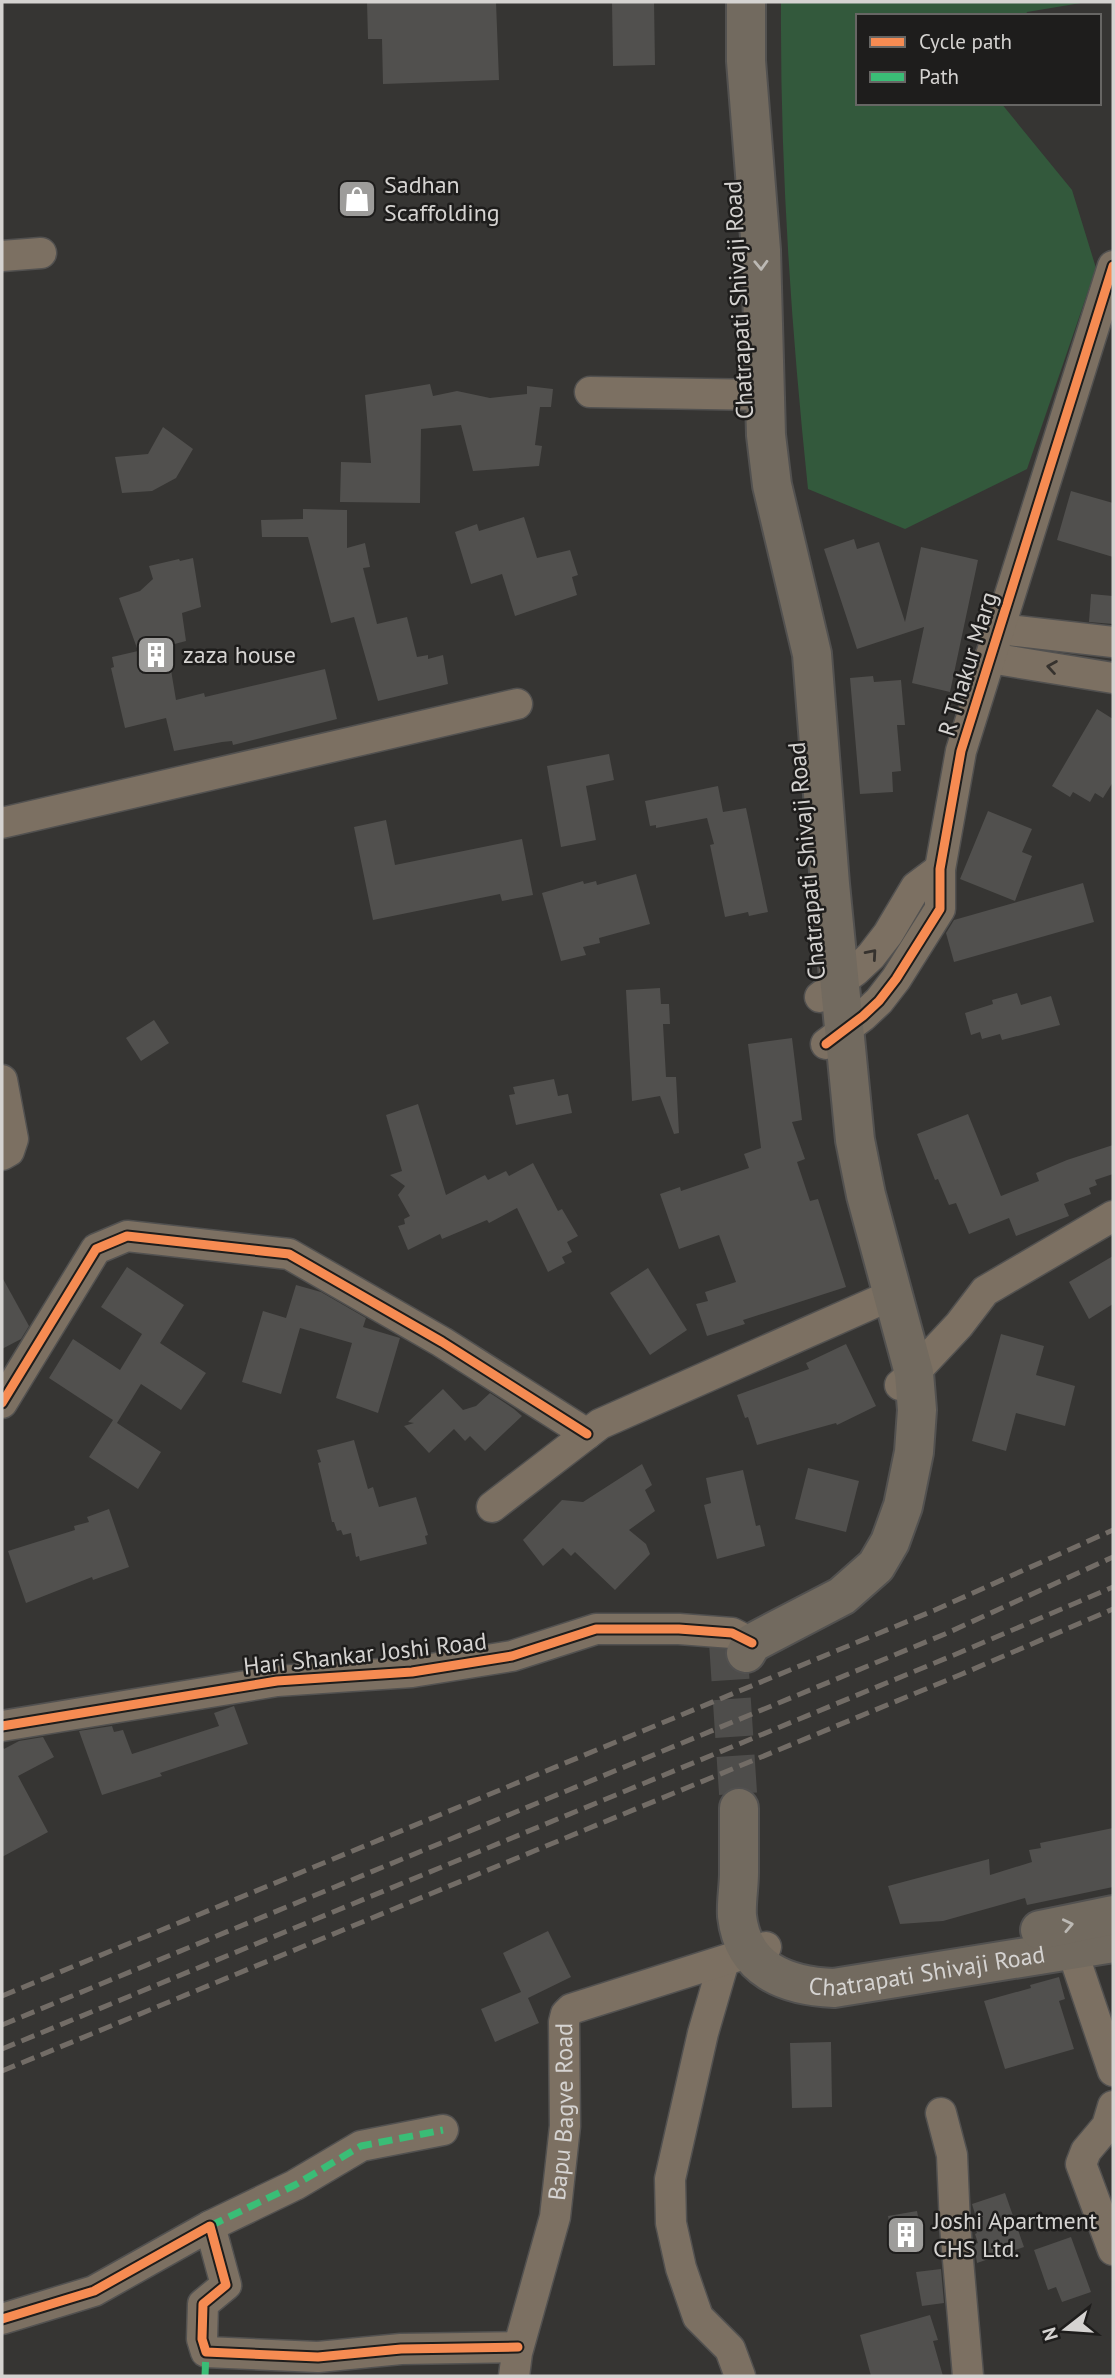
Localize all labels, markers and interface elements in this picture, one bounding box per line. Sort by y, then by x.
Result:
legend [856,14,1101,105]
text: Cycle path [919,28,1012,55]
text: Path [919,63,959,90]
place label: Sadhan Scaffolding [384,169,500,228]
shop icon: Sadhan Scaffolding [336,178,378,220]
street label: Chatrapati Shivaji Road [717,180,760,420]
one-way arrow [754,260,769,271]
street label: R Thakur Marg [931,588,1004,740]
building icon: zaza house [135,634,177,676]
place label: zaza house [183,639,296,670]
one-way arrow [1046,660,1058,675]
street label: Chatrapati Shivaji Road [781,741,832,981]
one-way arrow [864,949,876,962]
street label: Hari Shankar Joshi Road [242,1625,488,1682]
one-way arrow [1062,1918,1074,1933]
street label: Chatrapati Shivaji Road [807,1938,1047,2003]
street label: Bapu Bagve Road [541,2023,580,2202]
place label: Joshi Apartment CHS Ltd. [932,2205,1097,2264]
building icon: Joshi Apartment CHS Ltd. [885,2214,927,2256]
north arrow [1031,2294,1101,2364]
text: N [1036,2324,1063,2343]

